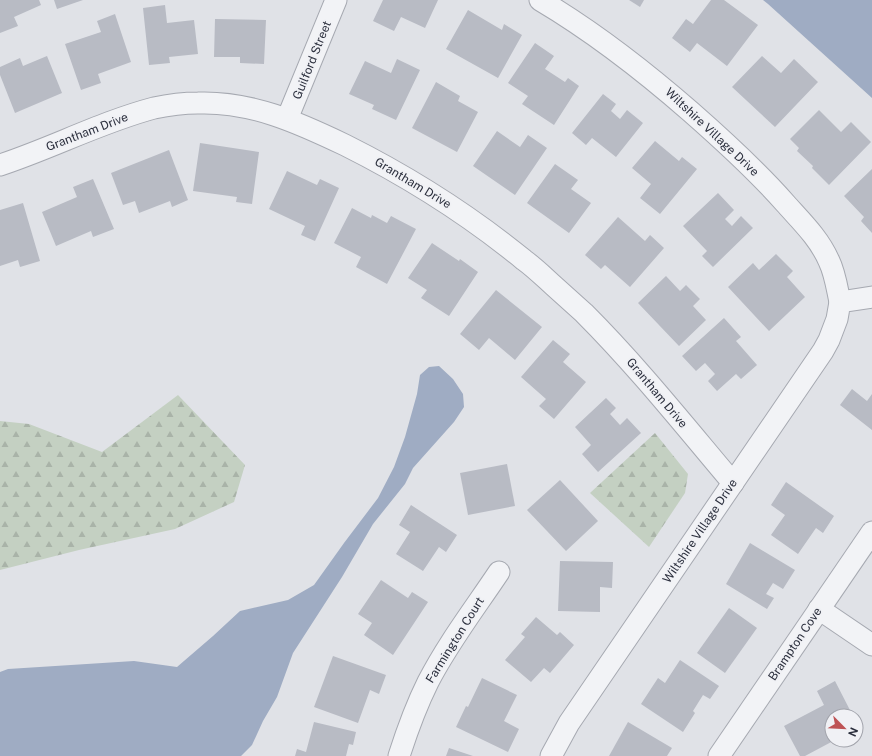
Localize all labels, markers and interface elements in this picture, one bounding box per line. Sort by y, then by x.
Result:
street label: Guilford Street [290,18,334,101]
street label: Wiltshire Village Drive [662,85,762,179]
street label: Grantham Drive [44,110,130,154]
street label: Grantham Drive [372,155,454,211]
street label: Grantham Drive [624,355,690,431]
street label: Wiltshire Village Drive [660,476,740,586]
street label: Farmington Court [423,594,487,686]
street label: Brampton Cove [765,605,825,683]
north arrow [824,708,864,748]
text: N [846,726,860,738]

